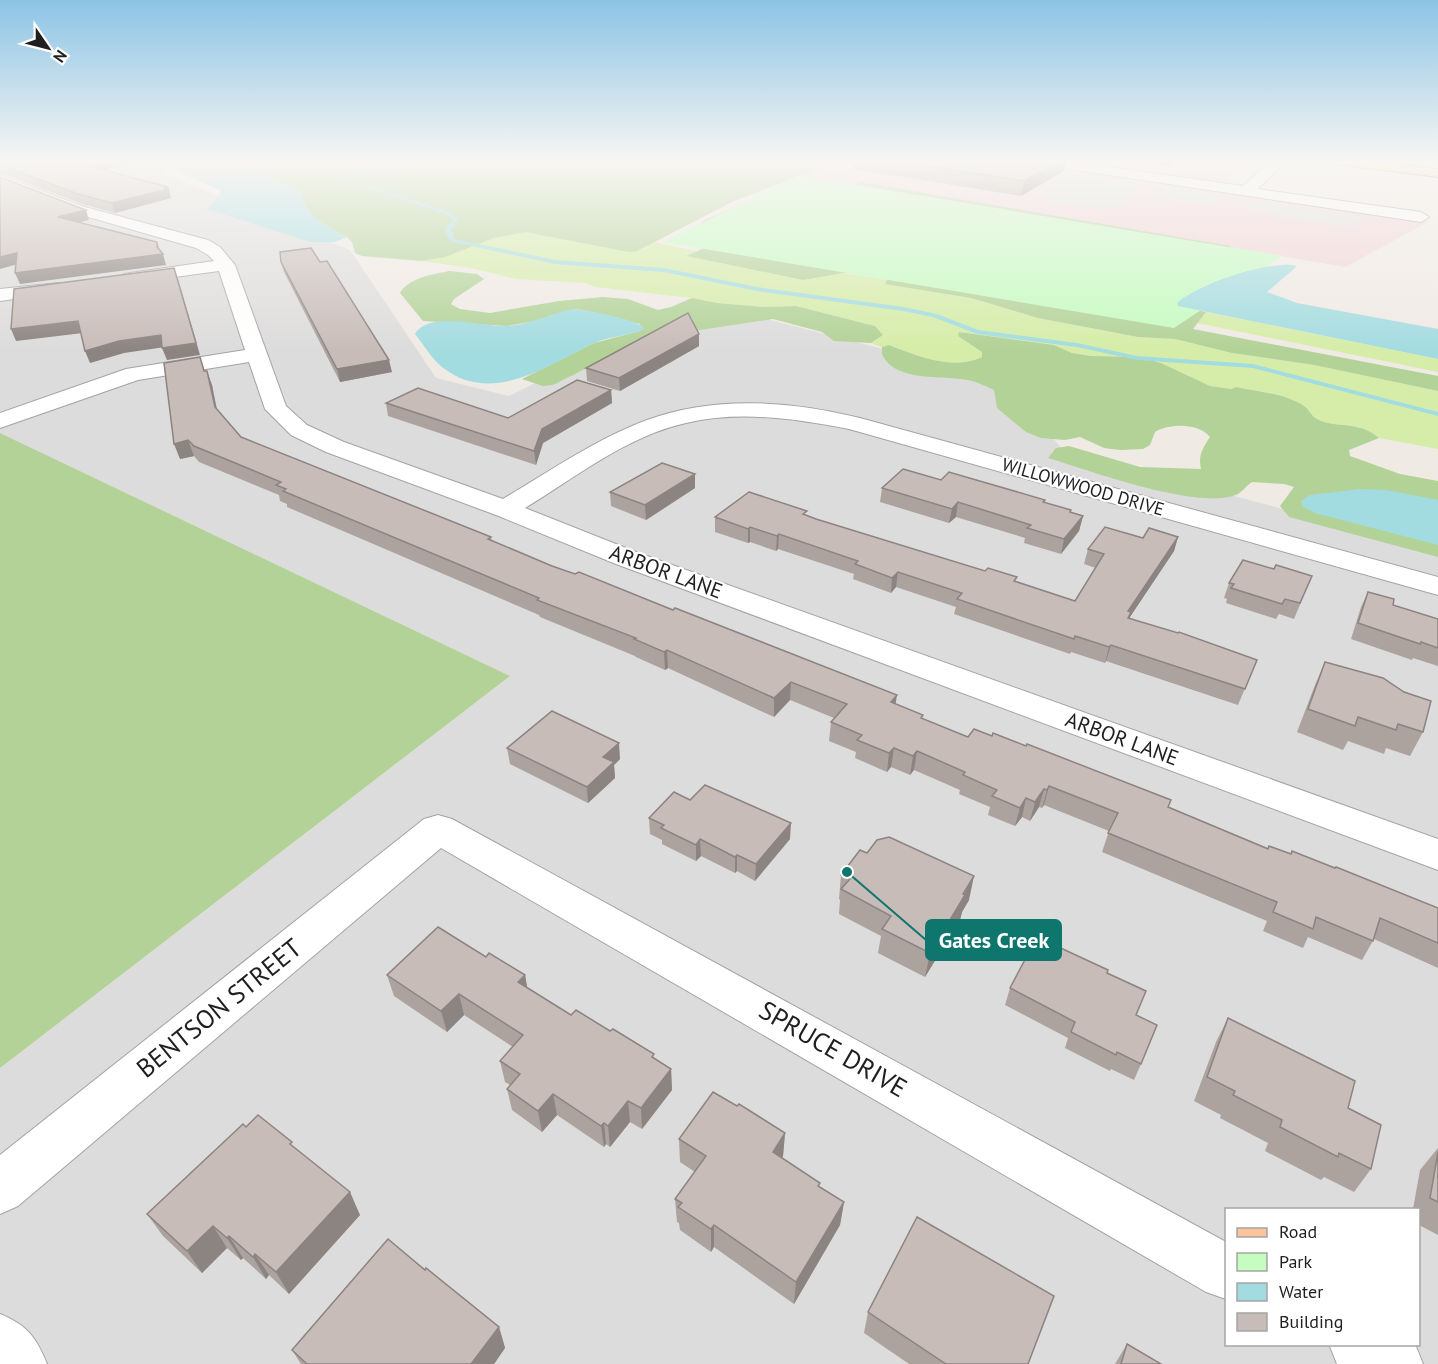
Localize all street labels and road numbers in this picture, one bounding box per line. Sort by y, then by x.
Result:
street label: WILLOWWOOD DRIVE [999,452,1167,521]
street label: ARBOR LANE [606,539,726,604]
street label: ARBOR LANE [1062,706,1182,771]
street label: BENTSON STREET [129,931,308,1084]
street label: SPRUCE DRIVE [753,993,913,1104]

